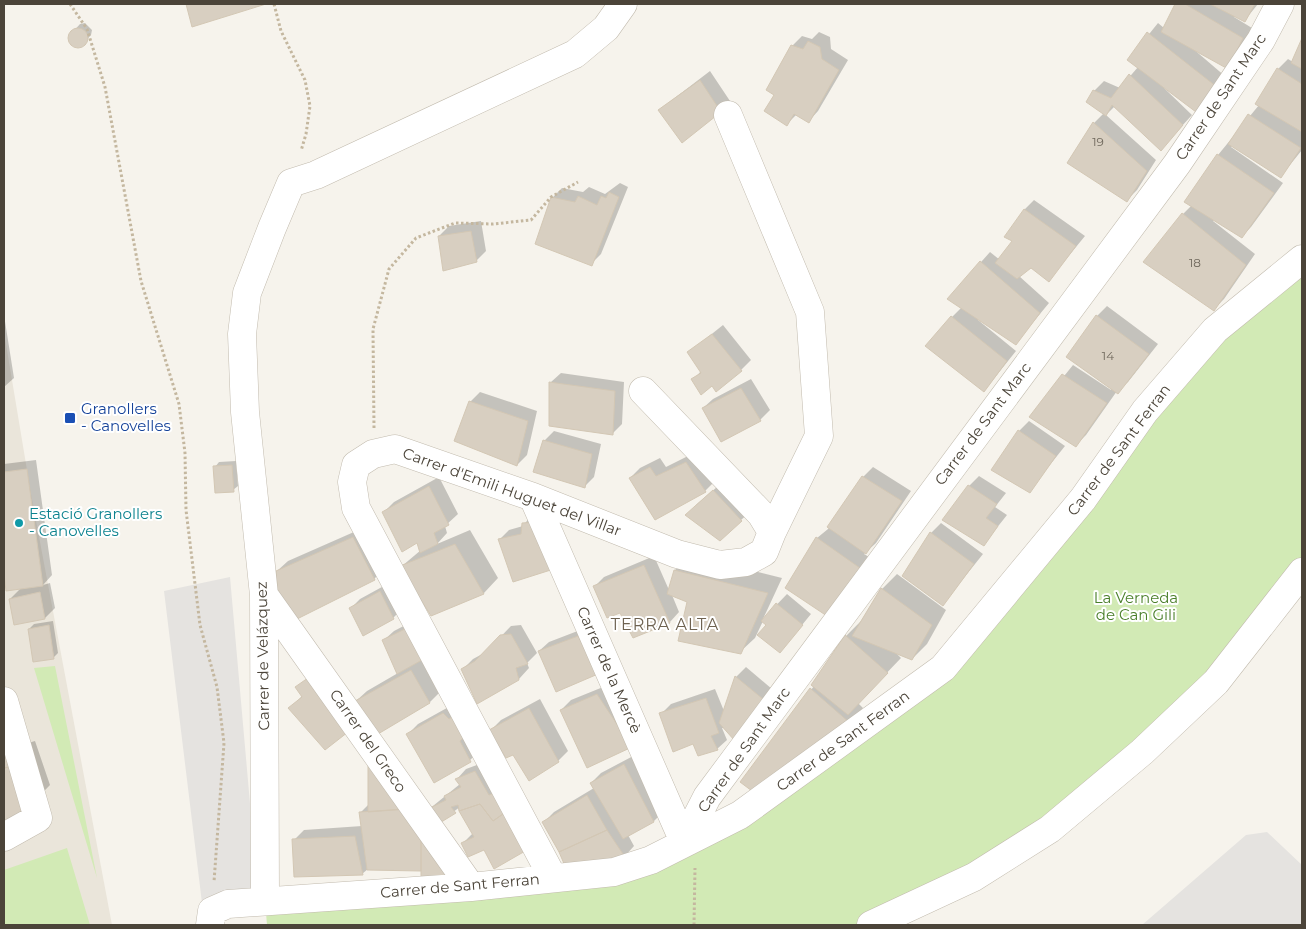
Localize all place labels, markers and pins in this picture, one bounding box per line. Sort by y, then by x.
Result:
place label: Granollers - Canovelles [81,399,171,435]
marker: Granollers - Canovelles [63,411,77,425]
place label: Estació Granollers - Canovelles [29,504,162,540]
marker: Estació Granollers - Canovelles [13,517,25,529]

